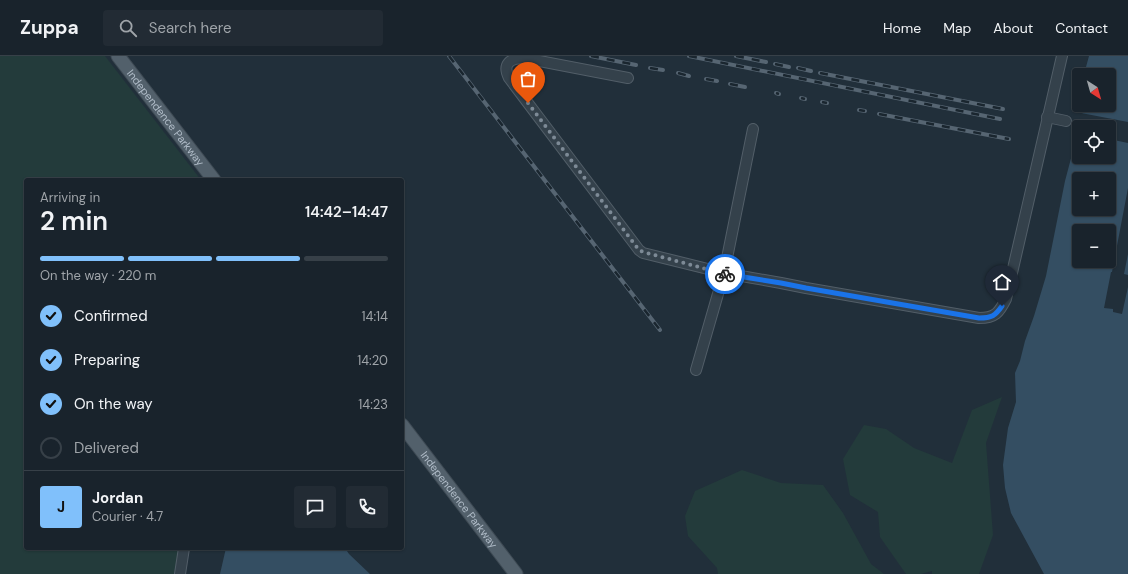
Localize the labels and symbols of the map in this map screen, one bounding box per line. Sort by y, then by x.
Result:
pin [511,62,545,103]
street label: Independence Parkway [124,67,208,169]
north arrow [1072,68,1116,112]
courier [705,254,745,294]
pin [985,265,1019,306]
street label: Independence Parkway [418,448,501,551]

